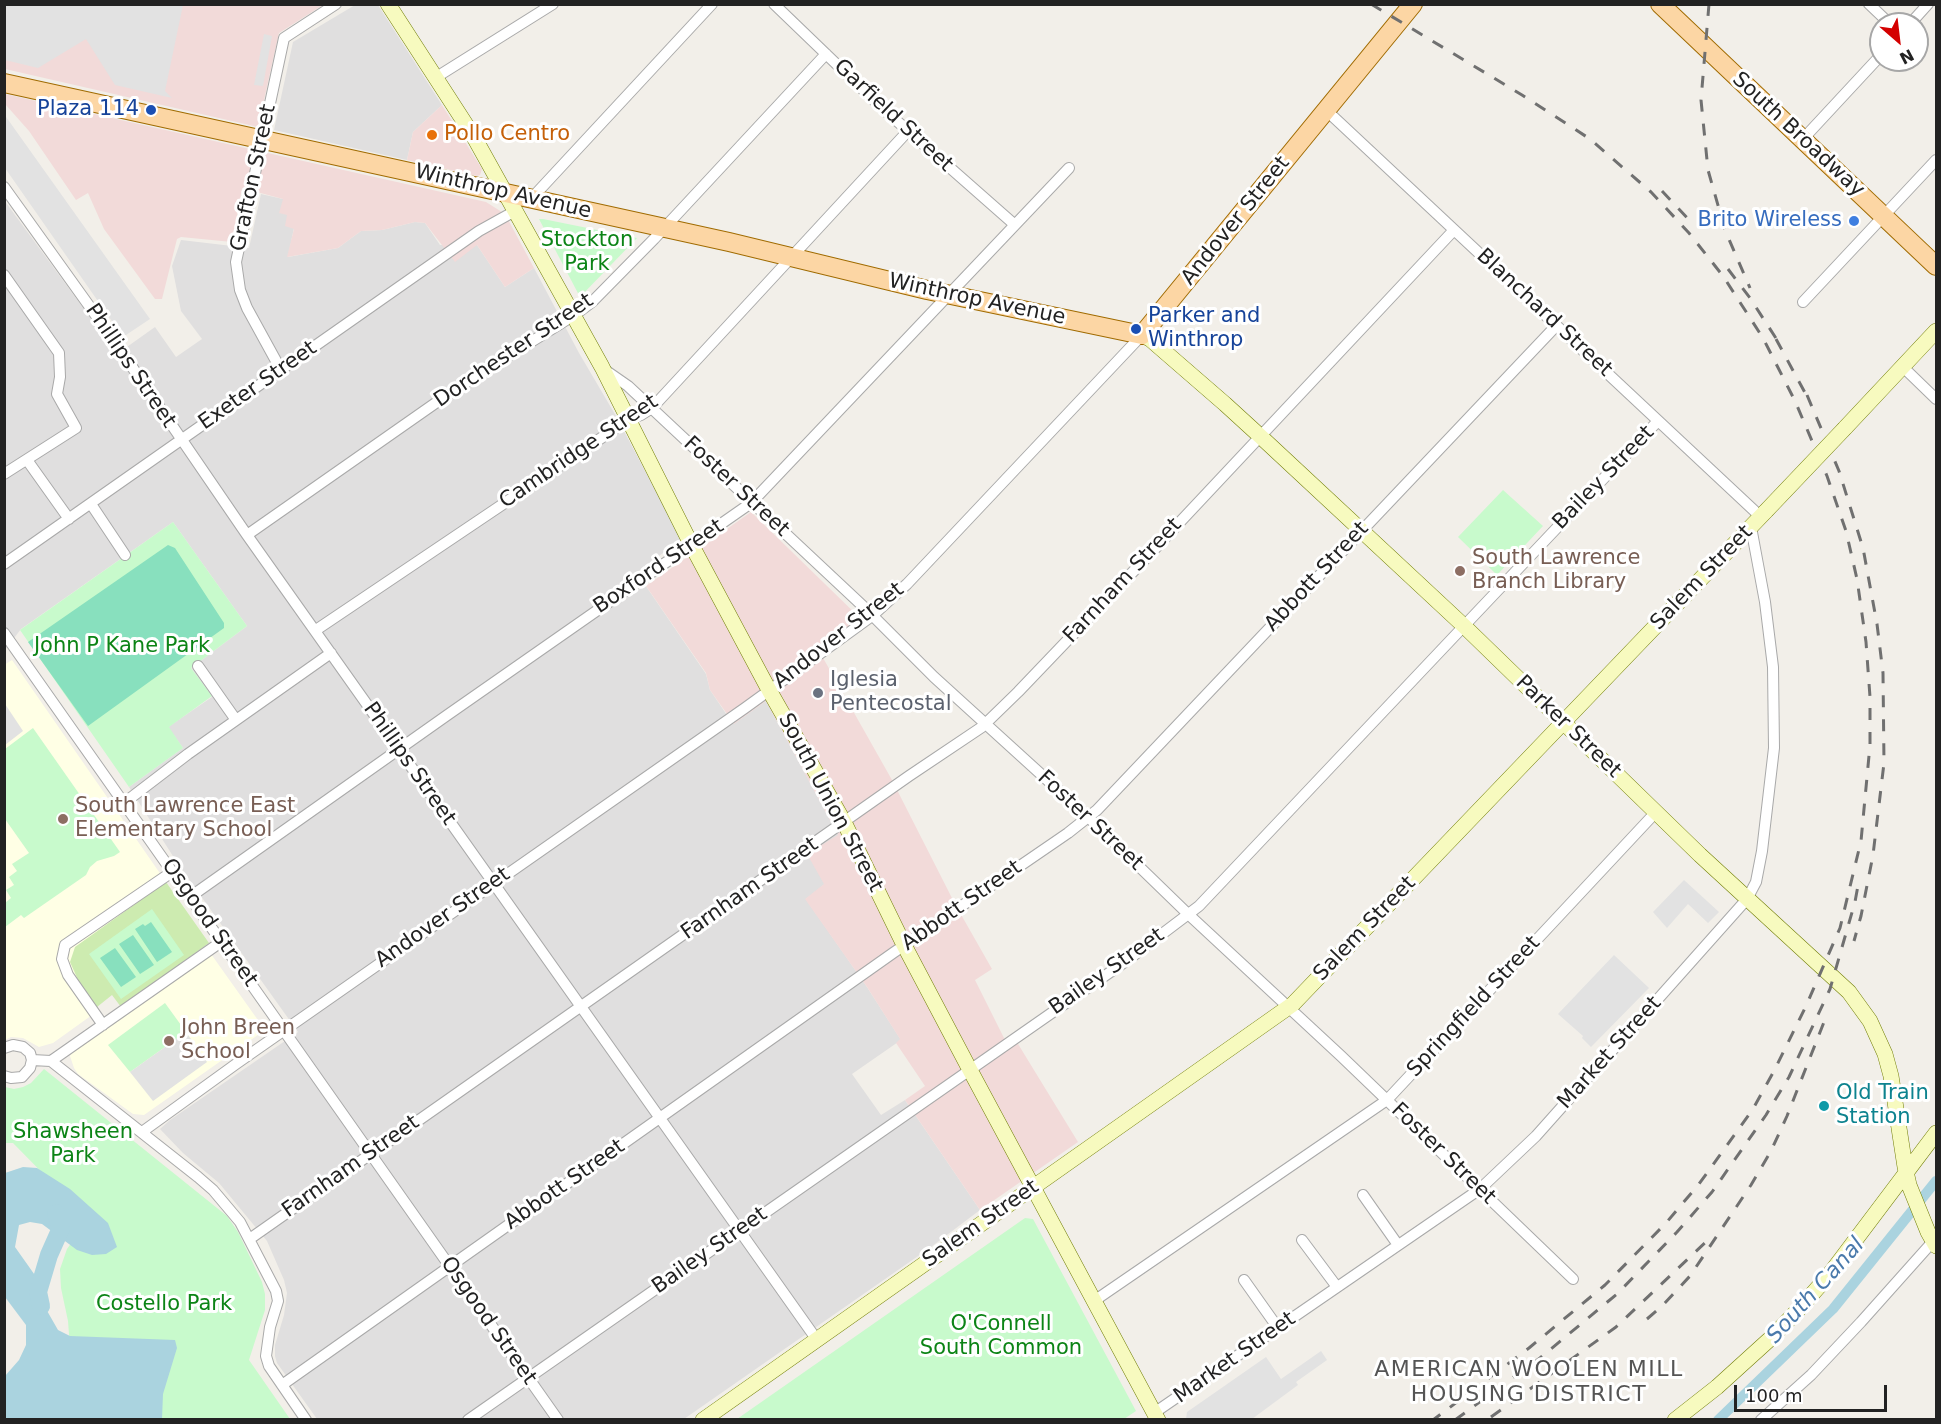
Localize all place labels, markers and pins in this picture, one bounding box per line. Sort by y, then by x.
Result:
place label: Plaza 114 [37,97,139,123]
marker: Plaza 114 [144,103,158,117]
place label: Pollo Centro [444,122,570,148]
marker: Pollo Centro [425,128,439,142]
place label: Brito Wireless [1698,208,1842,234]
marker: Brito Wireless [1847,214,1861,228]
place label: Parker and Winthrop [1148,304,1260,354]
marker: Parker and Winthrop [1129,322,1143,336]
place label: South Lawrence Branch Library [1472,546,1640,596]
marker: South Lawrence Branch Library [1453,564,1467,578]
place label: Iglesia Pentecostal [830,668,952,718]
marker: Iglesia Pentecostal [811,686,825,700]
place label: South Lawrence East Elementary School [75,794,295,844]
marker: South Lawrence East Elementary School [56,812,70,826]
place label: John Breen School [181,1016,295,1066]
marker: John Breen School [162,1034,176,1048]
place label: Old Train Station [1836,1081,1929,1131]
marker: Old Train Station [1817,1099,1831,1113]

